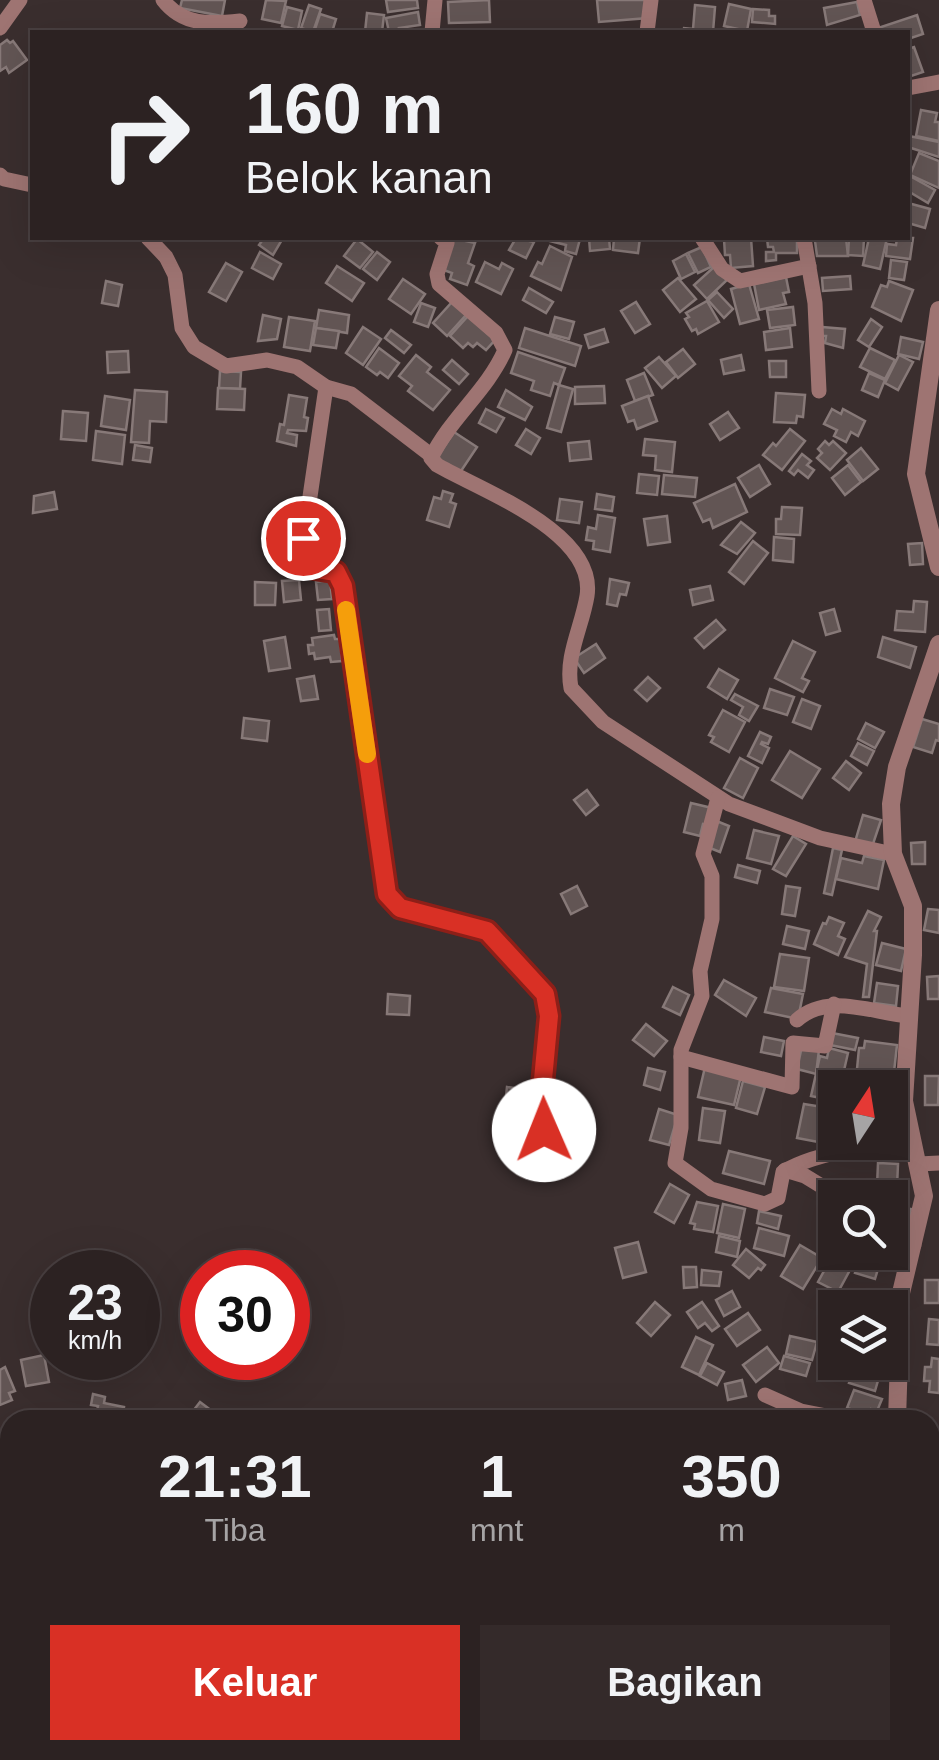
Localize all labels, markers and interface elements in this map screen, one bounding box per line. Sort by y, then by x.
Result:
icon: right [80,70,210,200]
text: 160 m [245,70,443,148]
text: Belok kanan [245,152,493,203]
pin [261,496,346,581]
icon: arrive [276,511,331,566]
north arrow [818,1070,908,1160]
map controls [818,1070,908,1380]
position arrow [492,1078,596,1182]
button: search [818,1180,908,1270]
speed limit sign: 30 [180,1250,310,1380]
text: 23 [67,1275,123,1331]
button: layers [818,1290,908,1380]
text: km/h [68,1326,122,1354]
text: 21:31 [158,1443,312,1510]
text: 1 [480,1443,513,1510]
text: 350 [682,1443,782,1510]
text: Tiba [204,1512,266,1548]
text: mnt [470,1512,523,1548]
text: m [718,1512,745,1548]
button: Keluar [50,1625,460,1740]
button: Bagikan [480,1625,890,1740]

